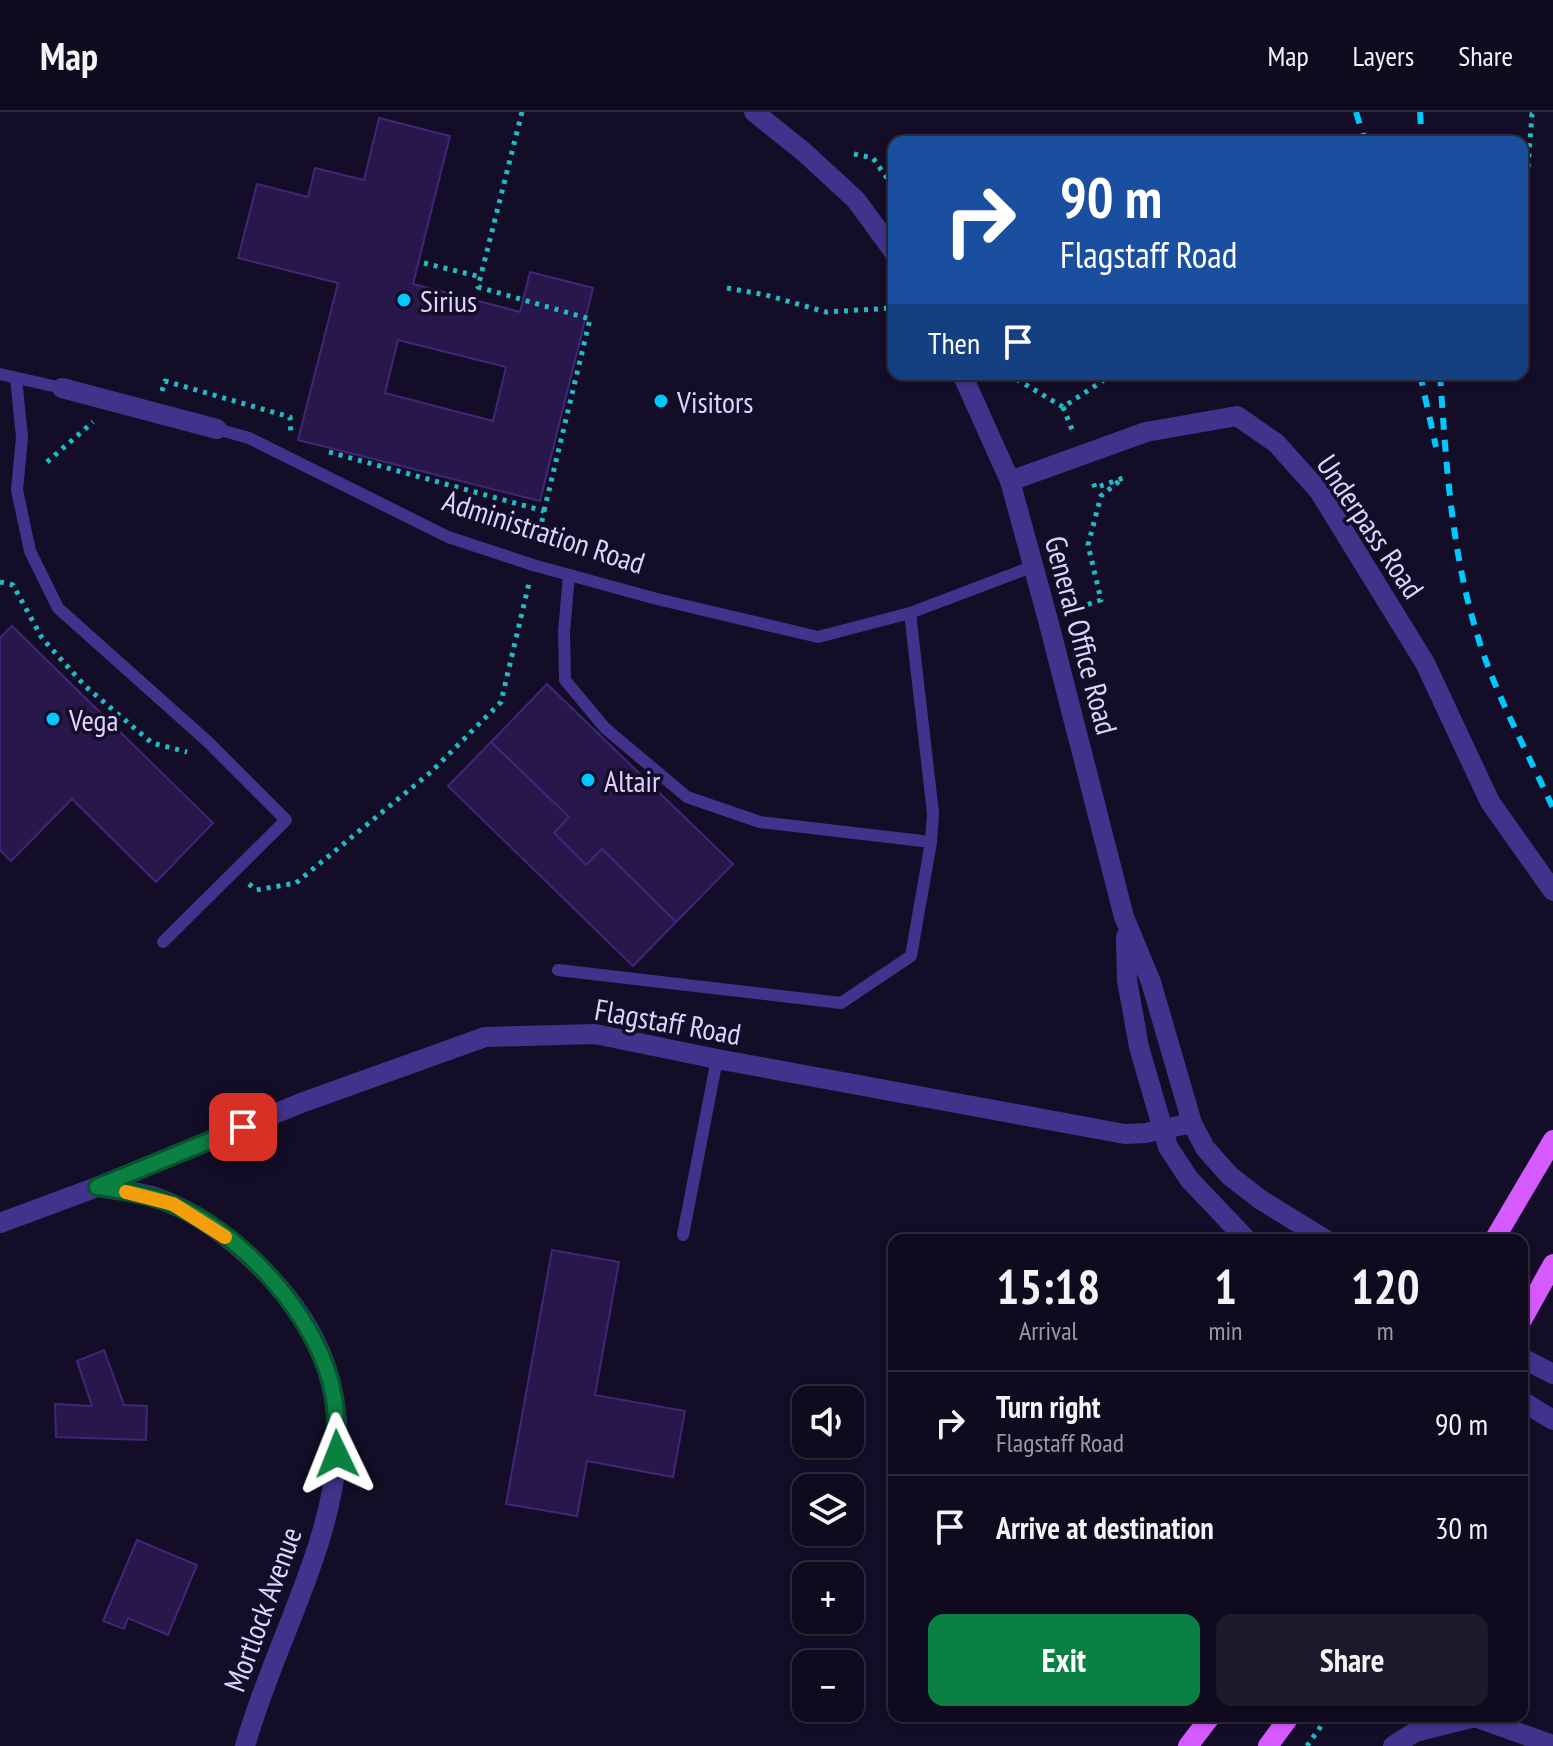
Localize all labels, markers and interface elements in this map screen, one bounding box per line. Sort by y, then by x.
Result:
text: Map [40,31,98,80]
text: Map [1267,37,1309,74]
text: Layers [1353,37,1414,74]
text: Share [1458,37,1513,74]
text: 90 m [1060,161,1162,233]
icon: right [928,168,1032,272]
text: Flagstaff Road [1060,231,1237,278]
place label: Sirius [420,281,477,320]
marker: Sirius [395,291,413,309]
icon: arrive [996,320,1040,364]
text: Then [928,323,980,362]
place label: Visitors [676,382,753,421]
marker: Visitors [652,392,670,410]
street label: Underpass Road [1309,447,1433,605]
street label: Administration Road [438,480,650,582]
street label: General Office Road [1037,532,1127,738]
place label: Vega [68,700,119,739]
marker: Vega [44,710,62,728]
place label: Altair [604,761,661,800]
marker: Altair [579,771,597,789]
street label: Flagstaff Road [592,989,744,1053]
pin [209,1093,277,1161]
icon: arrive [221,1105,265,1149]
text: 15:18 [996,1255,1100,1317]
text: 1 [1214,1255,1237,1317]
text: 120 [1351,1255,1420,1317]
text: Arrival [1019,1314,1078,1347]
text: min [1208,1314,1242,1347]
text: m [1377,1314,1394,1347]
map controls [792,1386,864,1722]
button: sound [792,1386,864,1458]
text: Turn right [996,1387,1100,1426]
icon: right [928,1401,972,1445]
text: 90 m [1435,1404,1488,1443]
position arrow [295,1412,379,1496]
text: Flagstaff Road [996,1426,1124,1459]
button: layers [792,1474,864,1546]
icon: arrive [928,1505,972,1549]
text: Arrive at destination [996,1508,1214,1547]
text: 30 m [1435,1508,1488,1547]
street label: Mortlock Avenue [214,1521,310,1697]
button: + [792,1562,864,1634]
button: Exit [928,1614,1200,1706]
button: Share [1216,1614,1488,1706]
button: − [792,1650,864,1722]

